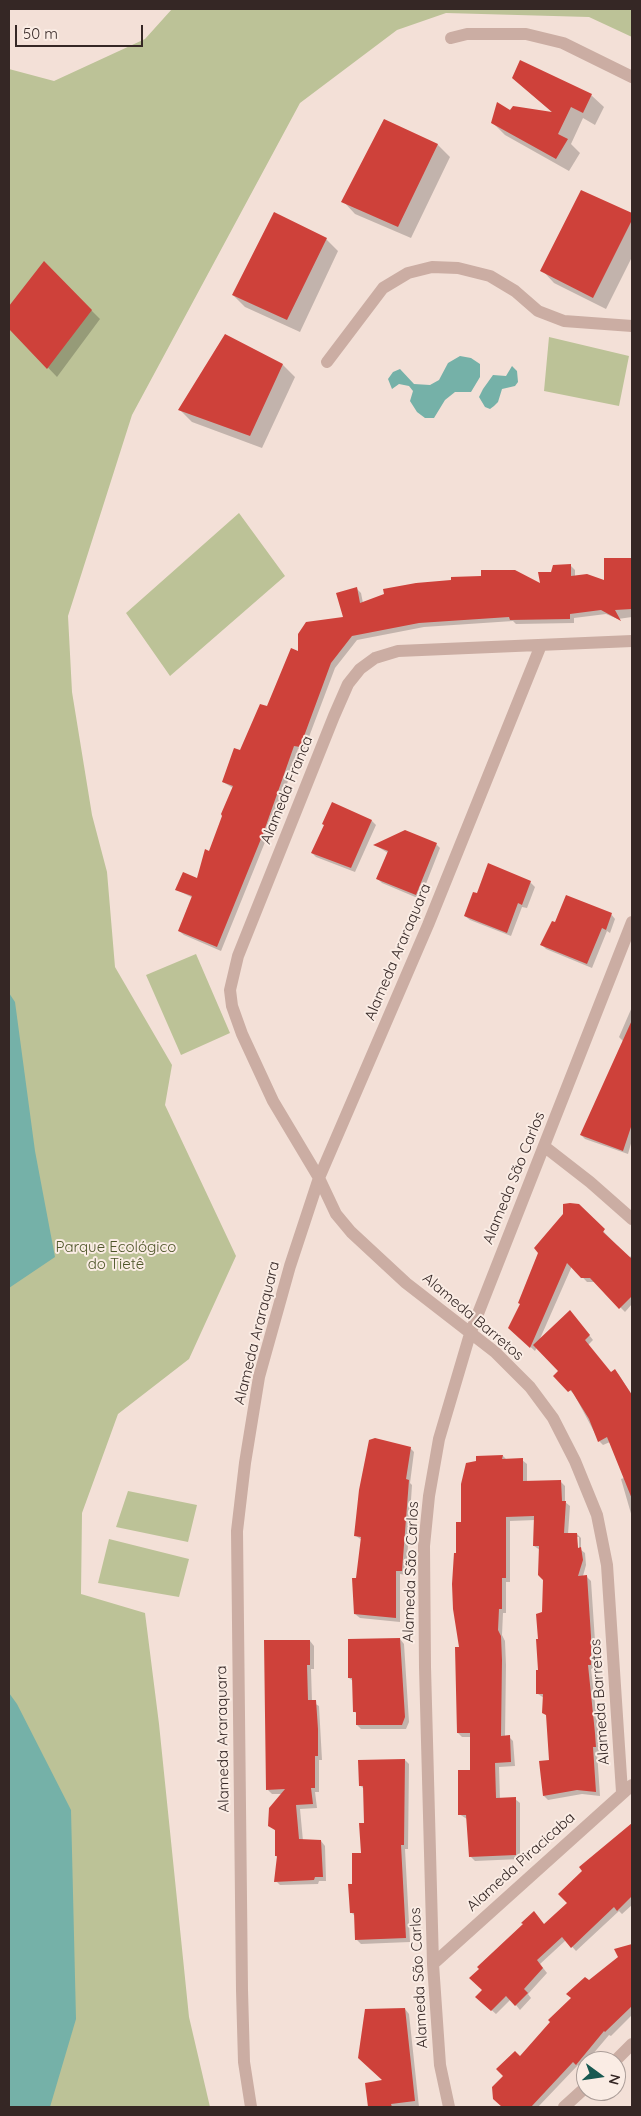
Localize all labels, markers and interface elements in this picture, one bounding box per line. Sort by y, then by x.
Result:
scale bar [18,15,145,47]
text: 50 m [23,24,58,43]
street label: Alameda Franca [257,733,317,847]
street label: Alameda Araraquara [361,881,435,1023]
street label: Alameda São Carlos [479,1109,549,1247]
park label: Parque Ecológico do Tietê [56,1238,176,1273]
street label: Alameda Araraquara [230,1259,284,1407]
street label: Alameda Barretos [419,1270,527,1364]
street label: Alameda São Carlos [400,1501,422,1643]
street label: Alameda Barretos [587,1638,613,1766]
street label: Alameda Araraquara [213,1665,233,1813]
street label: Alameda Piracicaba [463,1809,579,1915]
street label: Alameda São Carlos [406,1907,432,2049]
north arrow [576,2051,626,2101]
text: N [605,2072,625,2087]

